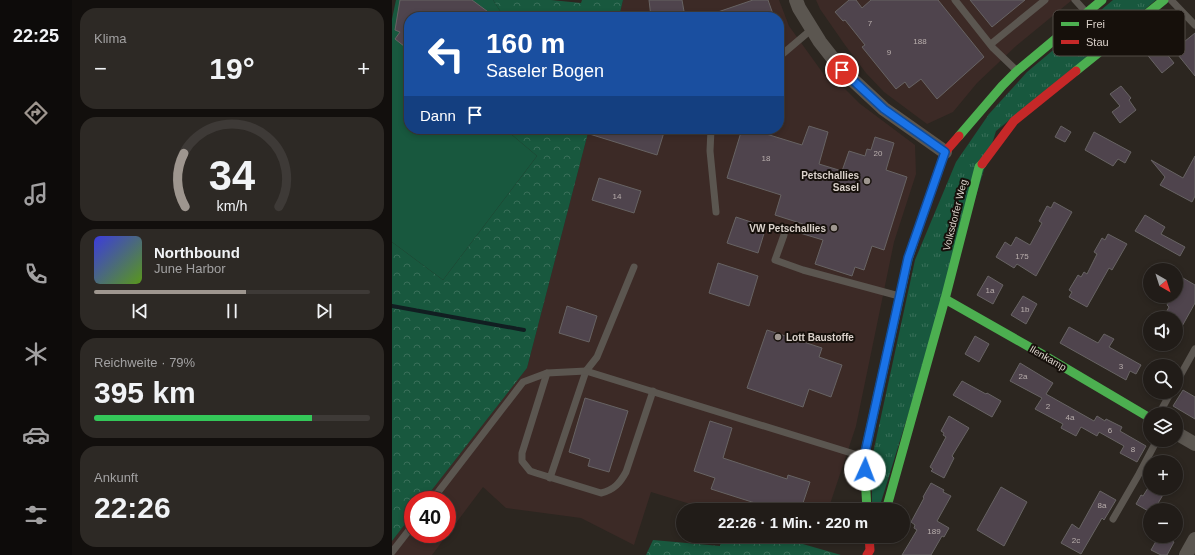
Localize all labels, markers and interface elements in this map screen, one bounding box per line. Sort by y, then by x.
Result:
legend [1053,10,1185,56]
text: Frei [1086,18,1105,30]
house number: 7 [868,19,873,28]
text: 22:25 [13,26,59,46]
icon: left [420,28,472,80]
text: 160 m [486,28,565,59]
text: Klima [94,31,127,46]
text: Stau [1086,36,1109,48]
house number: 188 [913,37,927,46]
house number: 9 [887,48,892,57]
text: 19° [209,52,255,85]
pin [825,53,859,87]
text: − [94,56,107,81]
text: + [357,56,370,81]
icon: arrive [831,59,853,81]
text: Saseler Bogen [486,61,604,81]
icon: directions [22,99,50,127]
icon: arrive [464,104,486,126]
text: Dann [420,107,456,124]
house number: 20 [874,149,883,158]
text: 34 [209,152,255,199]
house number: 18 [762,154,771,163]
place label: Petschallies Sasel [801,170,859,193]
marker: Petschallies Sasel [862,176,872,186]
street label: Volksdorfer Weg [941,178,969,252]
icon: music [22,180,50,208]
house number: 14 [613,192,622,201]
text: km/h [217,197,248,213]
place label: VW Petschallies [749,223,826,234]
marker: VW Petschallies [829,223,839,233]
text: Northbound [154,244,240,261]
house number: 175 [1015,252,1029,261]
icon: phone [22,260,50,288]
text: June Harbor [154,261,226,276]
north arrow [1143,263,1183,303]
map controls [1143,263,1183,543]
house number: 1a [986,286,995,295]
icon: previous [129,300,151,322]
icon: pause [221,300,243,322]
icon: next [313,300,335,322]
house number: 1b [1021,305,1030,314]
button: sound [1143,311,1183,351]
marker: Lott Baustoffe [773,332,783,342]
place label: Lott Baustoffe [786,332,854,343]
icon: climate [22,340,50,368]
street label: Ilenkamp [1028,343,1069,373]
text: Reichweite · 79% [94,355,195,370]
button: search [1143,359,1183,399]
house number: 3 [1119,362,1124,371]
house number: 2a [1019,372,1028,381]
text: 395 km [94,376,196,409]
house number: 2 [1046,402,1051,411]
button: layers [1143,407,1183,447]
house number: 4a [1066,413,1075,422]
icon: car [22,421,50,449]
house number: 6 [1108,426,1113,435]
house number: 8 [1131,445,1136,454]
position arrow [844,449,886,491]
button: + [1143,455,1183,495]
text: Ankunft [94,470,138,485]
text: 22:26 [94,491,171,524]
speed limit sign: 40 [404,491,456,543]
icon: filters [22,501,50,529]
house number: 8a [1098,501,1107,510]
button: − [1143,503,1183,543]
text: 22:26 · 1 Min. · 220 m [718,514,868,531]
house number: 189 [927,527,941,536]
house number: 2c [1072,536,1080,545]

